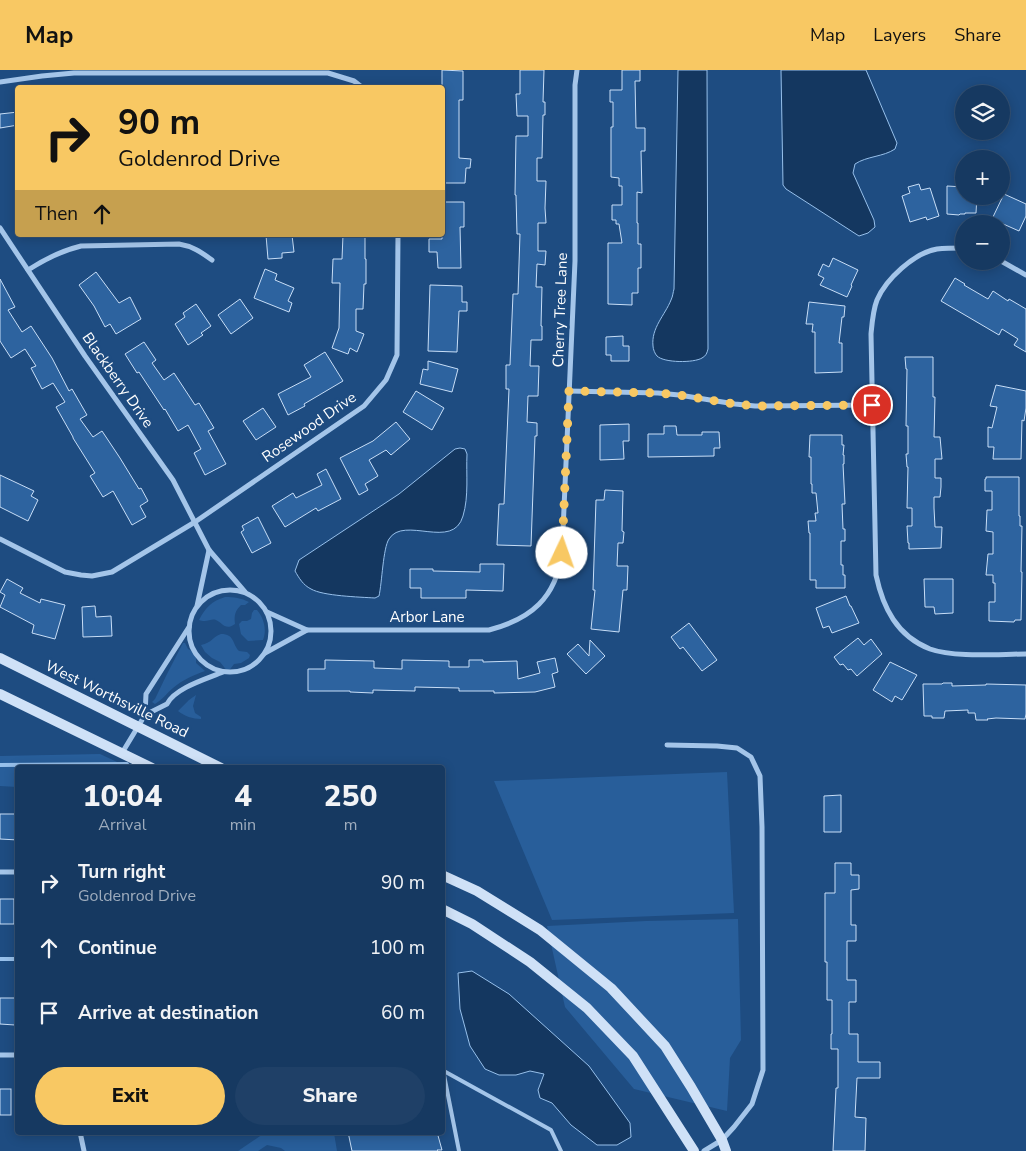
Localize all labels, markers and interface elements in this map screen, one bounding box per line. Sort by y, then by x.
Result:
text: Map [25,19,73,51]
text: Map [810,23,845,47]
text: Layers [873,23,926,47]
text: Share [954,23,1001,47]
map controls [955,85,1010,270]
button: layers [955,85,1010,140]
text: 90 m [118,99,200,146]
icon: right [35,105,100,170]
text: Goldenrod Drive [118,144,280,174]
button: + [955,150,1010,205]
icon: ahead [88,200,116,228]
text: Then [35,201,78,227]
button: − [955,215,1010,270]
street label: Cherry Tree Lane [548,252,572,368]
street label: Blackberry Drive [78,328,158,432]
pin [851,384,893,426]
street label: Rosewood Drive [258,387,360,467]
icon: arrive [858,391,886,419]
position arrow [535,526,587,578]
street label: Arbor Lane [389,607,465,627]
street label: West Worthsville Road [42,656,192,742]
text: 10:04 [82,776,162,817]
text: 4 [234,776,252,817]
text: 250 [324,776,378,817]
text: Arrival [98,814,146,836]
text: min [230,814,256,836]
text: m [344,814,357,836]
text: Turn right [78,859,165,885]
icon: right [35,869,63,897]
text: 90 m [381,870,425,896]
text: Goldenrod Drive [78,885,196,907]
icon: ahead [35,934,63,962]
text: Continue [78,935,157,961]
text: 100 m [370,935,425,961]
icon: arrive [35,999,63,1027]
text: Arrive at destination [78,1000,259,1026]
text: 60 m [381,1000,425,1026]
button: Exit [35,1067,225,1125]
button: Share [235,1067,425,1125]

